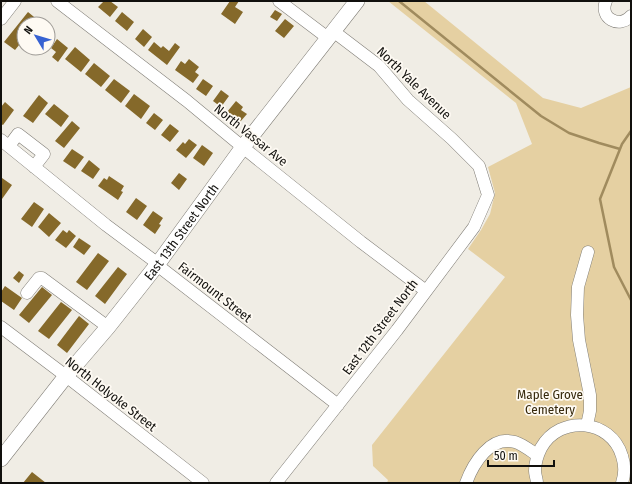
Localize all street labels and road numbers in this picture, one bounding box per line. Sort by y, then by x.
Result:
street label: North Yale Avenue [374,44,454,122]
street label: North Vassar Ave [211,101,291,169]
street label: East 13th Street North [141,181,221,283]
street label: Fairmount Street [175,259,255,326]
street label: East 12th Street North [339,276,421,378]
street label: North Holyoke Street [62,354,160,435]

